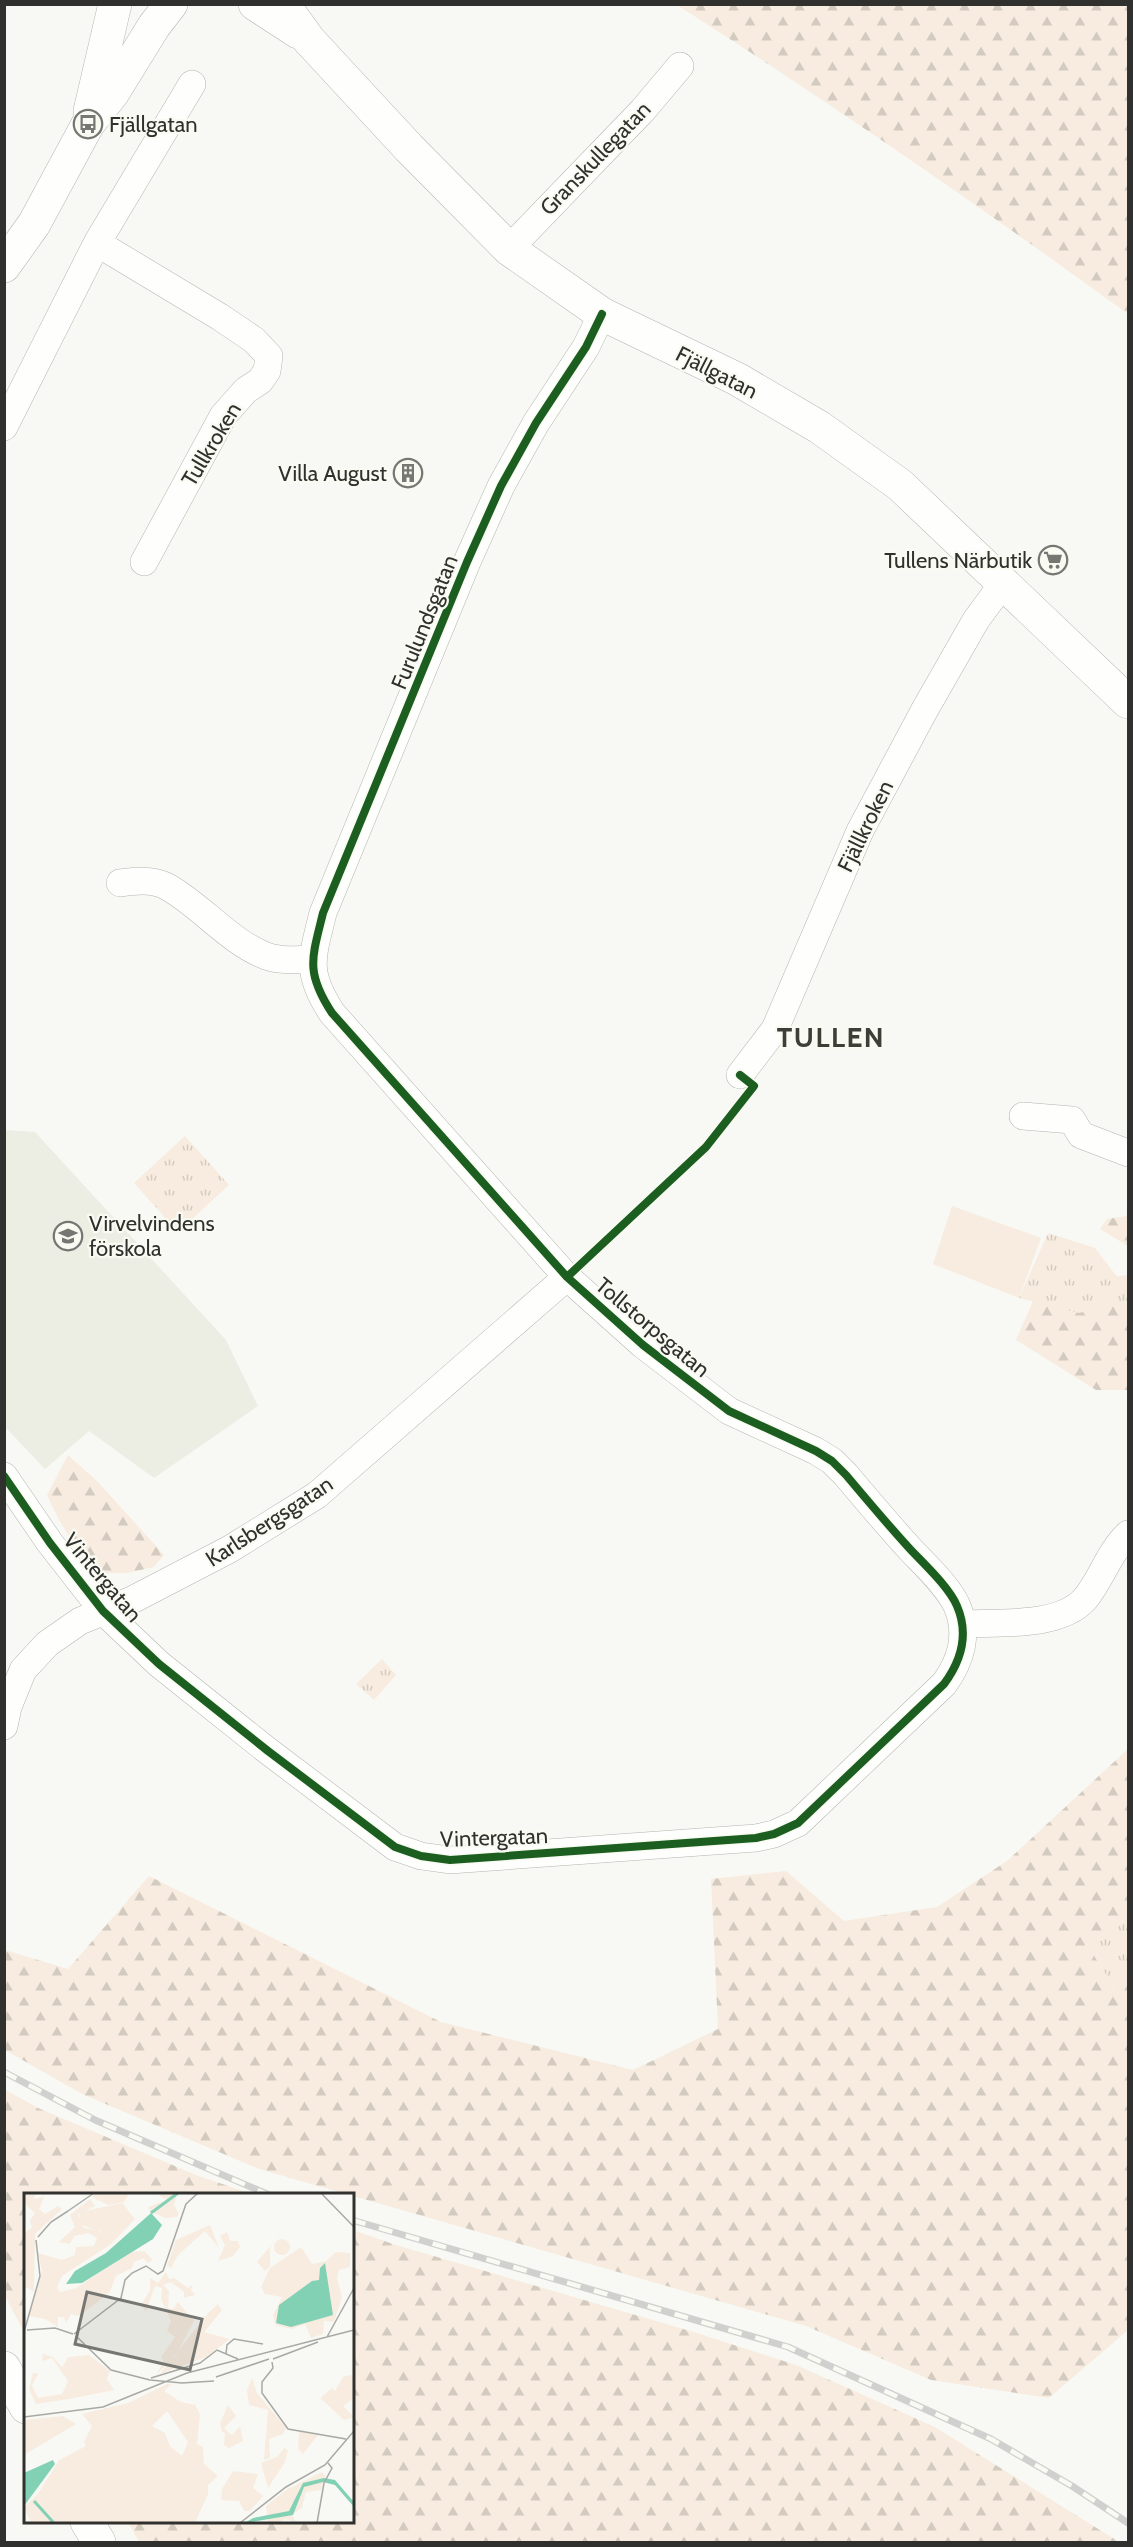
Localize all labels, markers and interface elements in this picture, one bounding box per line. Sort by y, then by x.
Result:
street label: Granskullegatan [534,96,656,221]
bus stop icon: Fjällgatan [72,108,104,140]
place label: Fjällgatan [109,111,198,138]
street label: Fjällgatan [671,340,762,405]
street label: Tullkroken [176,397,247,491]
building icon: Villa August [392,457,424,489]
place label: Villa August [278,460,388,487]
supermarket icon: Tullens Närbutik [1037,544,1069,576]
place label: Tullens Närbutik [884,547,1032,574]
street label: Furulundsgatan [385,551,464,693]
street label: Fjällkroken [832,776,899,876]
district label: TULLEN [777,1020,885,1054]
place label: Virvelvindens förskola [89,1210,215,1262]
school or university icon: Virvelvindens förskola [52,1220,84,1252]
street label: Tollstorpsgatan [590,1272,715,1383]
street label: Karlsbergsgatan [201,1470,338,1573]
street label: Vintergatan [58,1527,148,1627]
street label: Vintergatan [440,1822,549,1853]
inset map [24,2193,354,2523]

